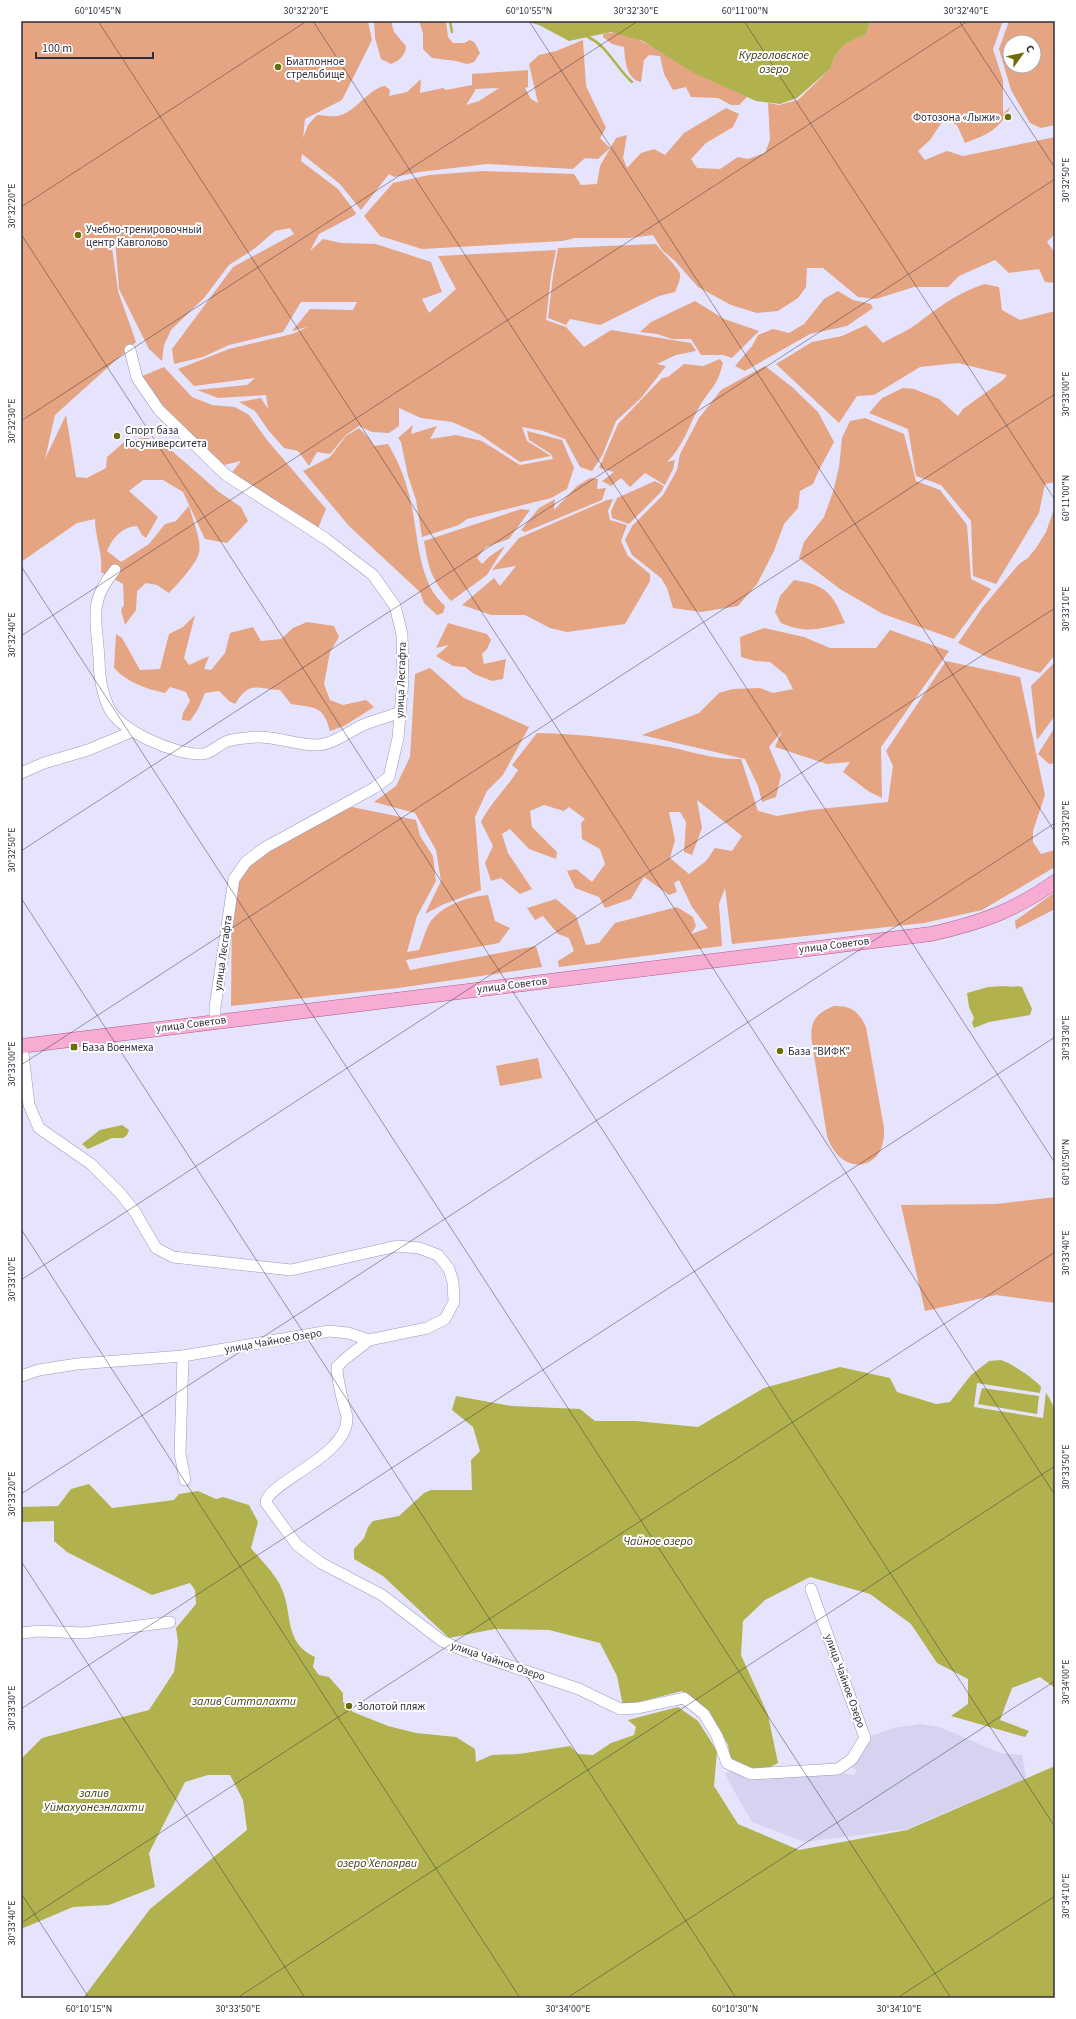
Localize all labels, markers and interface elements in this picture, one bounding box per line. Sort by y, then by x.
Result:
text: 60°10'45"N [75,4,121,18]
text: 30°32'20"E [283,4,329,18]
text: 60°10'55"N [506,4,552,18]
text: 30°32'30"E [613,4,659,18]
text: 60°11'00"N [722,4,768,18]
text: 30°32'40"E [943,4,989,18]
scale bar [36,34,153,60]
north arrow [1002,34,1042,74]
text: 100 m [42,40,72,57]
text: С [1022,42,1038,56]
water label: Курголовское озеро [739,47,809,78]
place label: Биатлонное стрельбище [286,54,345,82]
marker: Биатлонное стрельбище [273,62,283,72]
place label: Фотозона «Лыжи» [913,110,1000,125]
marker: Фотозона «Лыжи» [1003,112,1013,122]
text: 30°32'50"E [1059,157,1073,203]
text: 30°32'20"E [5,183,19,229]
place label: Учебно-тренировочный центр Кавголово [86,222,202,250]
marker: Учебно-тренировочный центр Кавголово [73,230,83,240]
text: 30°33'00"E [1059,371,1073,417]
text: 30°32'30"E [5,398,19,444]
place label: Спорт база Госуниверситета [125,423,207,451]
marker: Спорт база Госуниверситета [112,431,122,441]
text: 60°11'00"N [1059,475,1073,521]
text: 30°33'10"E [1059,586,1073,632]
text: 30°32'40"E [5,612,19,658]
street label: улица Лесгафта [392,642,410,718]
text: 30°33'20"E [1059,800,1073,846]
text: 30°32'50"E [5,827,19,873]
street label: улица Лесгафта [210,914,236,992]
street label: улица Советов [798,933,870,957]
street label: улица Советов [476,973,548,997]
street label: улица Советов [155,1012,227,1036]
text: 30°33'30"E [1059,1015,1073,1061]
place label: База Военмеха [82,1040,153,1055]
text: 30°33'00"E [5,1041,19,1087]
marker: База Военмеха [69,1042,79,1052]
place label: База "ВИФК" [788,1044,850,1059]
marker: База "ВИФК" [775,1046,785,1056]
text: 60°10'50"N [1059,1139,1073,1185]
text: 30°33'40"E [1059,1230,1073,1276]
text: 30°33'10"E [5,1256,19,1302]
street label: улица Чайное Озеро [223,1325,323,1357]
text: 30°33'50"E [1059,1444,1073,1490]
text: 30°33'20"E [5,1471,19,1517]
water label: Чайное озеро [623,1533,693,1550]
street label: улица Чайное Озеро [821,1632,869,1730]
street label: улица Чайное Озеро [449,1638,547,1684]
text: 30°34'00"E [1059,1659,1073,1705]
text: 30°33'30"E [5,1685,19,1731]
water label: залив Ситталахти [191,1693,296,1710]
place label: Золотой пляж [357,1699,425,1714]
marker: Золотой пляж [344,1701,354,1711]
water label: залив Уймахуонеэнлахти [44,1785,144,1816]
water label: озеро Хепоярви [337,1855,417,1872]
text: 30°34'10"E [1059,1873,1073,1919]
text: 30°33'40"E [5,1900,19,1946]
text: 60°10'15"N [66,2002,112,2016]
text: 30°33'50"E [215,2002,261,2016]
text: 30°34'00"E [545,2002,591,2016]
text: 60°10'30"N [712,2002,758,2016]
text: 30°34'10"E [876,2002,922,2016]

